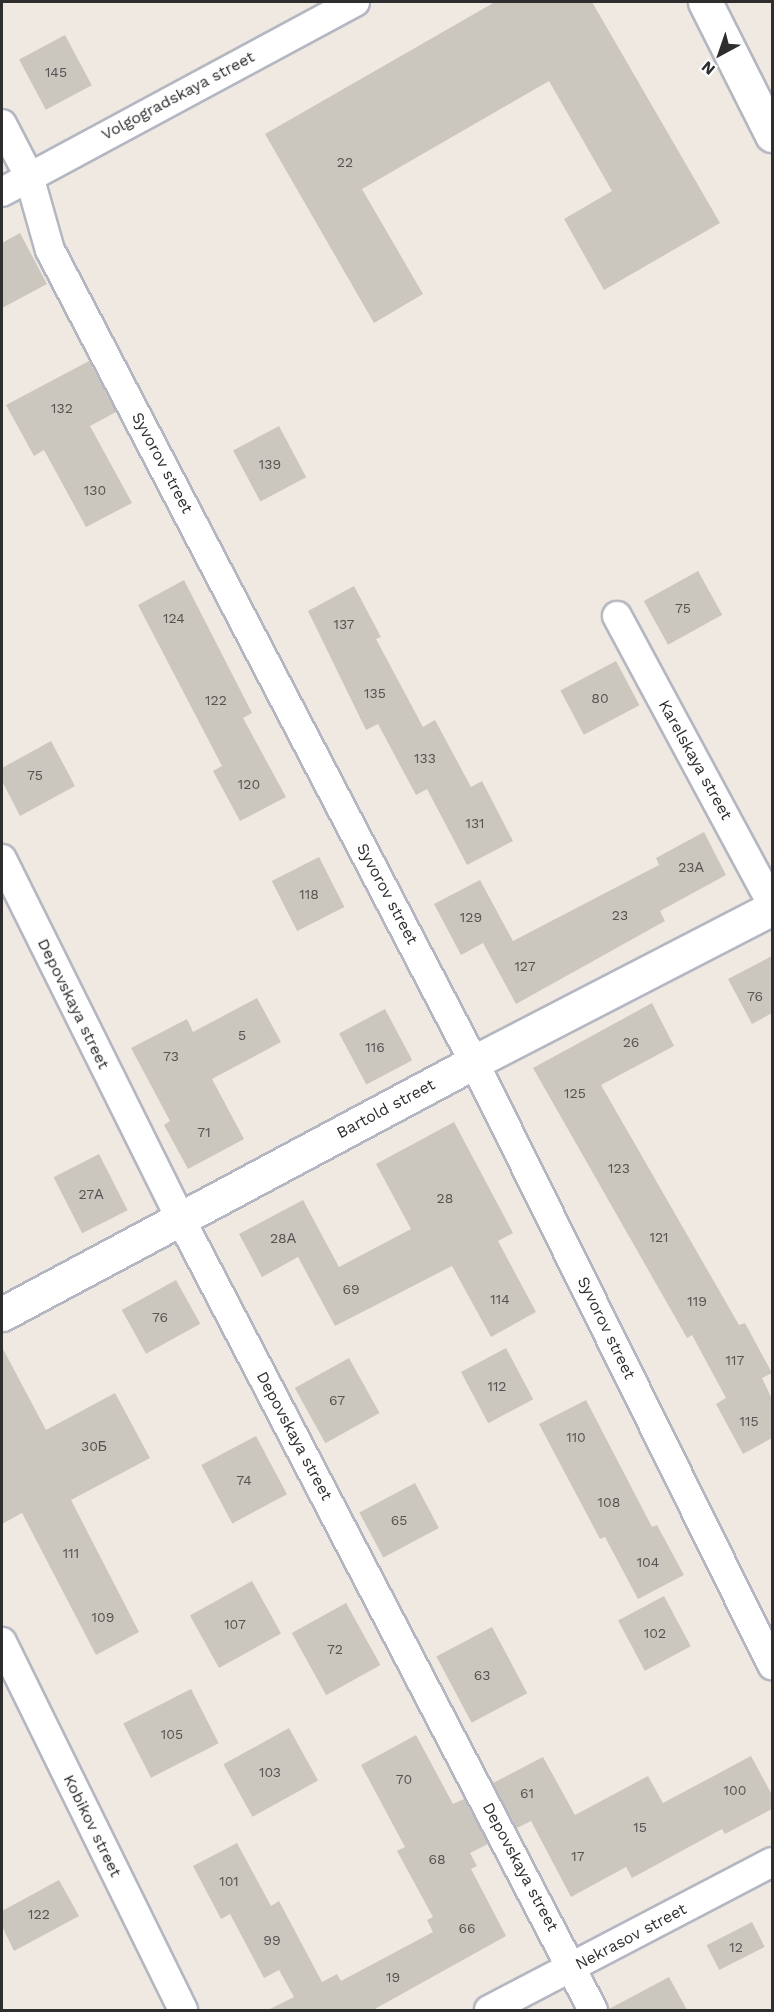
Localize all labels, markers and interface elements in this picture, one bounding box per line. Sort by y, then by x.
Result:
north arrow [690,24,750,84]
street label: Volgogradskaya street [98,47,258,145]
text: N [697,57,719,79]
house number: 145 [45,64,67,80]
house number: 22 [337,154,353,170]
house number: 132 [51,400,73,416]
street label: Syvorov street [127,409,197,517]
house number: 139 [259,456,281,472]
house number: 130 [84,482,106,498]
house number: 75 [675,600,691,616]
house number: 124 [163,610,185,626]
house number: 137 [334,616,354,632]
house number: 135 [364,685,386,701]
house number: 80 [591,690,609,706]
house number: 122 [205,692,227,708]
street label: Karelskaya street [654,697,736,823]
house number: 133 [414,750,436,766]
house number: 75 [27,767,43,783]
house number: 120 [238,776,260,792]
house number: 131 [465,815,485,831]
street label: Syvorov street [352,840,422,948]
house number: 23А [678,859,704,875]
house number: 118 [299,886,319,902]
house number: 23 [612,907,628,923]
house number: 129 [460,909,482,925]
street label: Depovskaya street [33,935,113,1073]
house number: 127 [514,958,536,974]
house number: 76 [747,988,763,1004]
house number: 5 [238,1027,246,1043]
house number: 26 [623,1034,639,1050]
house number: 116 [365,1039,385,1055]
house number: 73 [163,1048,179,1064]
street label: Bartold street [334,1075,438,1143]
house number: 125 [564,1085,586,1101]
house number: 71 [197,1124,211,1140]
house number: 123 [608,1160,630,1176]
house number: 27А [78,1186,104,1202]
house number: 28 [437,1190,453,1206]
house number: 121 [649,1229,669,1245]
house number: 28А [270,1230,296,1246]
street label: Syvorov street [573,1273,639,1383]
house number: 69 [342,1281,360,1297]
house number: 114 [490,1291,510,1307]
house number: 119 [687,1293,707,1309]
house number: 76 [152,1309,168,1325]
house number: 117 [726,1352,744,1368]
street label: Depovskaya street [252,1368,336,1504]
house number: 112 [487,1378,507,1394]
house number: 67 [329,1392,345,1408]
house number: 115 [739,1413,759,1429]
house number: 110 [566,1429,586,1445]
house number: 30Б [81,1438,107,1454]
house number: 74 [236,1472,252,1488]
house number: 108 [598,1494,620,1510]
house number: 65 [391,1512,407,1528]
house number: 111 [63,1545,79,1561]
house number: 104 [637,1554,659,1570]
house number: 109 [92,1609,114,1625]
house number: 107 [224,1616,246,1632]
house number: 102 [644,1625,666,1641]
house number: 72 [327,1641,343,1657]
house number: 63 [474,1667,490,1683]
house number: 105 [161,1726,183,1742]
house number: 103 [259,1764,281,1780]
street label: Kobikov street [59,1771,125,1881]
house number: 70 [396,1771,412,1787]
house number: 100 [724,1782,746,1798]
house number: 61 [520,1785,534,1801]
street label: Depovskaya street [478,1799,562,1935]
house number: 15 [633,1819,647,1835]
house number: 17 [571,1848,585,1864]
house number: 68 [428,1851,446,1867]
house number: 101 [219,1873,239,1889]
street label: Nekrasov street [572,1900,690,1974]
house number: 122 [28,1906,50,1922]
house number: 66 [458,1920,476,1936]
house number: 99 [263,1932,281,1948]
house number: 12 [729,1939,743,1955]
house number: 19 [386,1969,400,1985]

